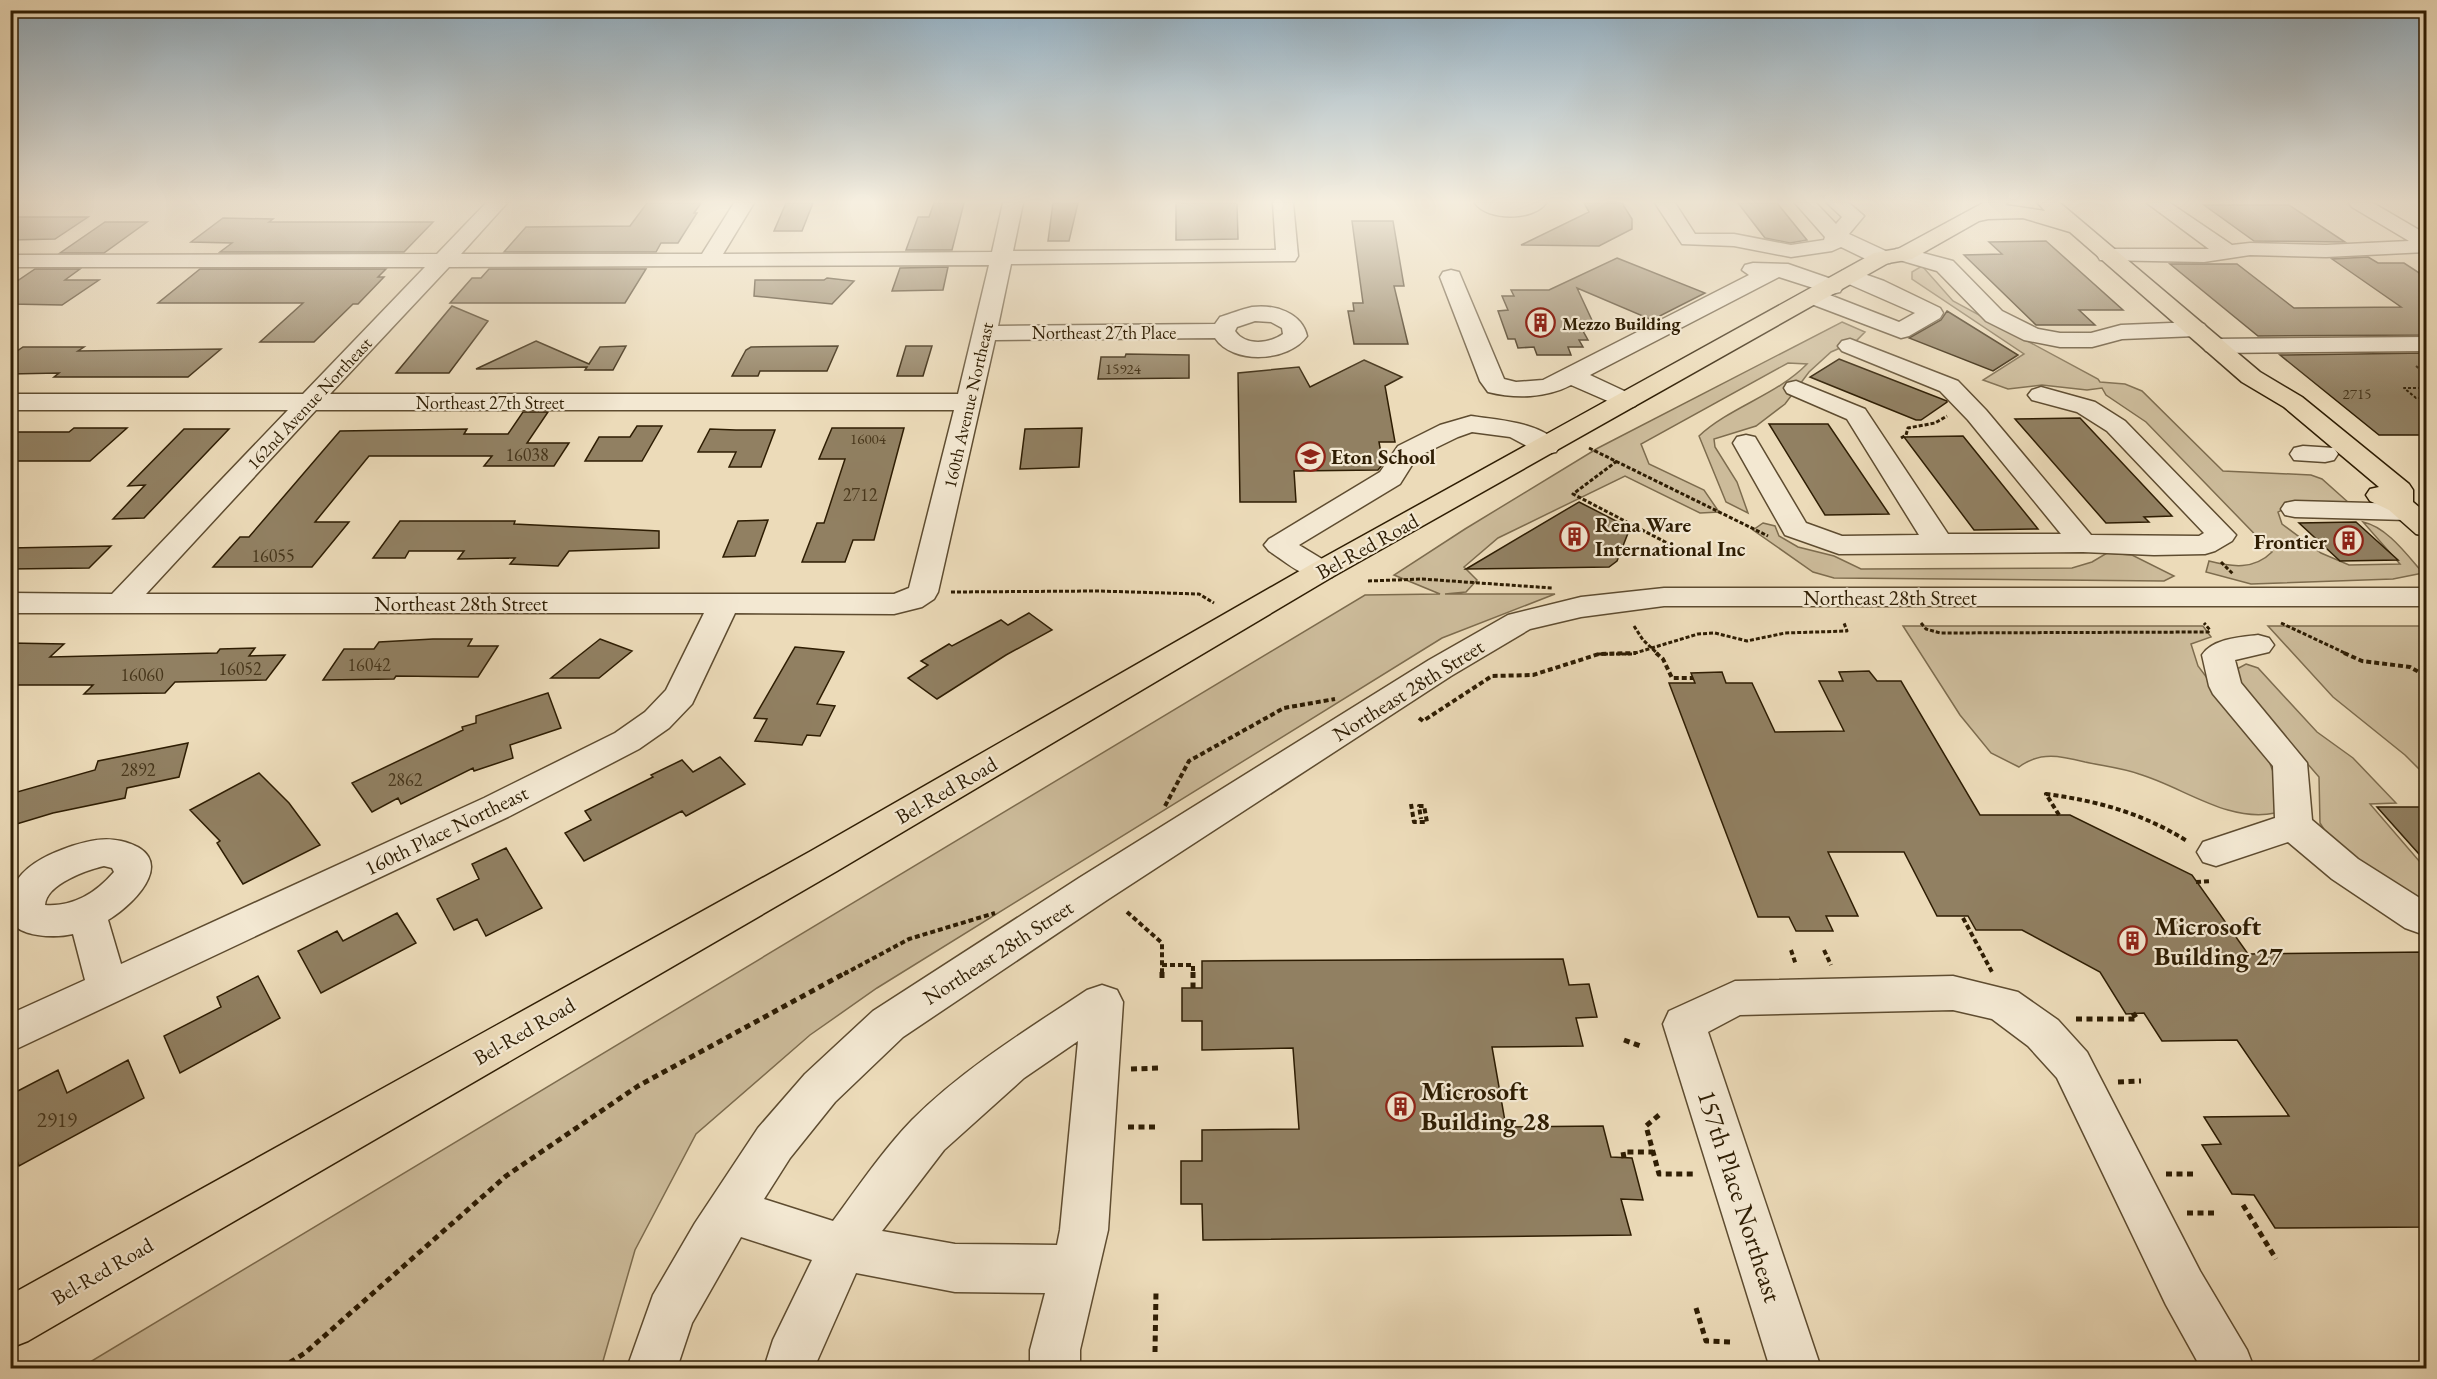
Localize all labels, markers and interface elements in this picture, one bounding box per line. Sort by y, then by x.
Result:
building icon: Mezzo Building [1525,307,1557,339]
place label: Mezzo Building [1562,312,1681,335]
street label: 160th Avenue Northeast [938,320,998,490]
street label: Northeast 27th Place [1032,321,1176,344]
street label: 162nd Avenue Northeast [242,332,377,474]
house number: 15924 [1105,359,1142,378]
house number: 2715 [2343,384,2371,403]
street label: Northeast 27th Street [416,391,565,414]
house number: 16004 [850,429,887,448]
school or university icon: Eton School [1294,440,1326,472]
house number: 16038 [505,443,549,466]
place label: Eton School [1331,443,1436,470]
house number: 2712 [843,483,878,506]
street label: Bel-Red Road [1311,507,1423,585]
place label: Rena Ware International Inc [1595,511,1746,562]
building icon: Rena Ware International Inc [1558,520,1590,552]
building icon: Frontier [2332,525,2364,557]
place label: Frontier [2254,528,2327,555]
house number: 16055 [251,544,295,567]
street label: Northeast 28th Street [1803,584,1977,611]
street label: Northeast 28th Street [374,590,548,617]
street label: Northeast 28th Street [1327,632,1489,747]
house number: 16042 [347,653,391,676]
house number: 16052 [218,657,262,680]
house number: 16060 [120,663,164,686]
street label: Bel-Red Road [890,750,1002,830]
house number: 2892 [121,758,156,781]
house number: 2862 [388,768,423,791]
street label: 160th Place Northeast [360,779,533,881]
street label: Northeast 28th Street [918,893,1078,1011]
place label: Microsoft Building 27 [2154,909,2283,973]
building icon: Microsoft Building 27 [2117,925,2149,957]
street label: Bel-Red Road [468,991,580,1071]
place label: Microsoft Building 28 [1421,1074,1550,1138]
street label: 157th Place Northeast [1690,1085,1790,1307]
building icon: Microsoft Building 28 [1384,1090,1416,1122]
house number: 2919 [37,1106,77,1133]
street label: Bel-Red Road [46,1231,158,1311]

